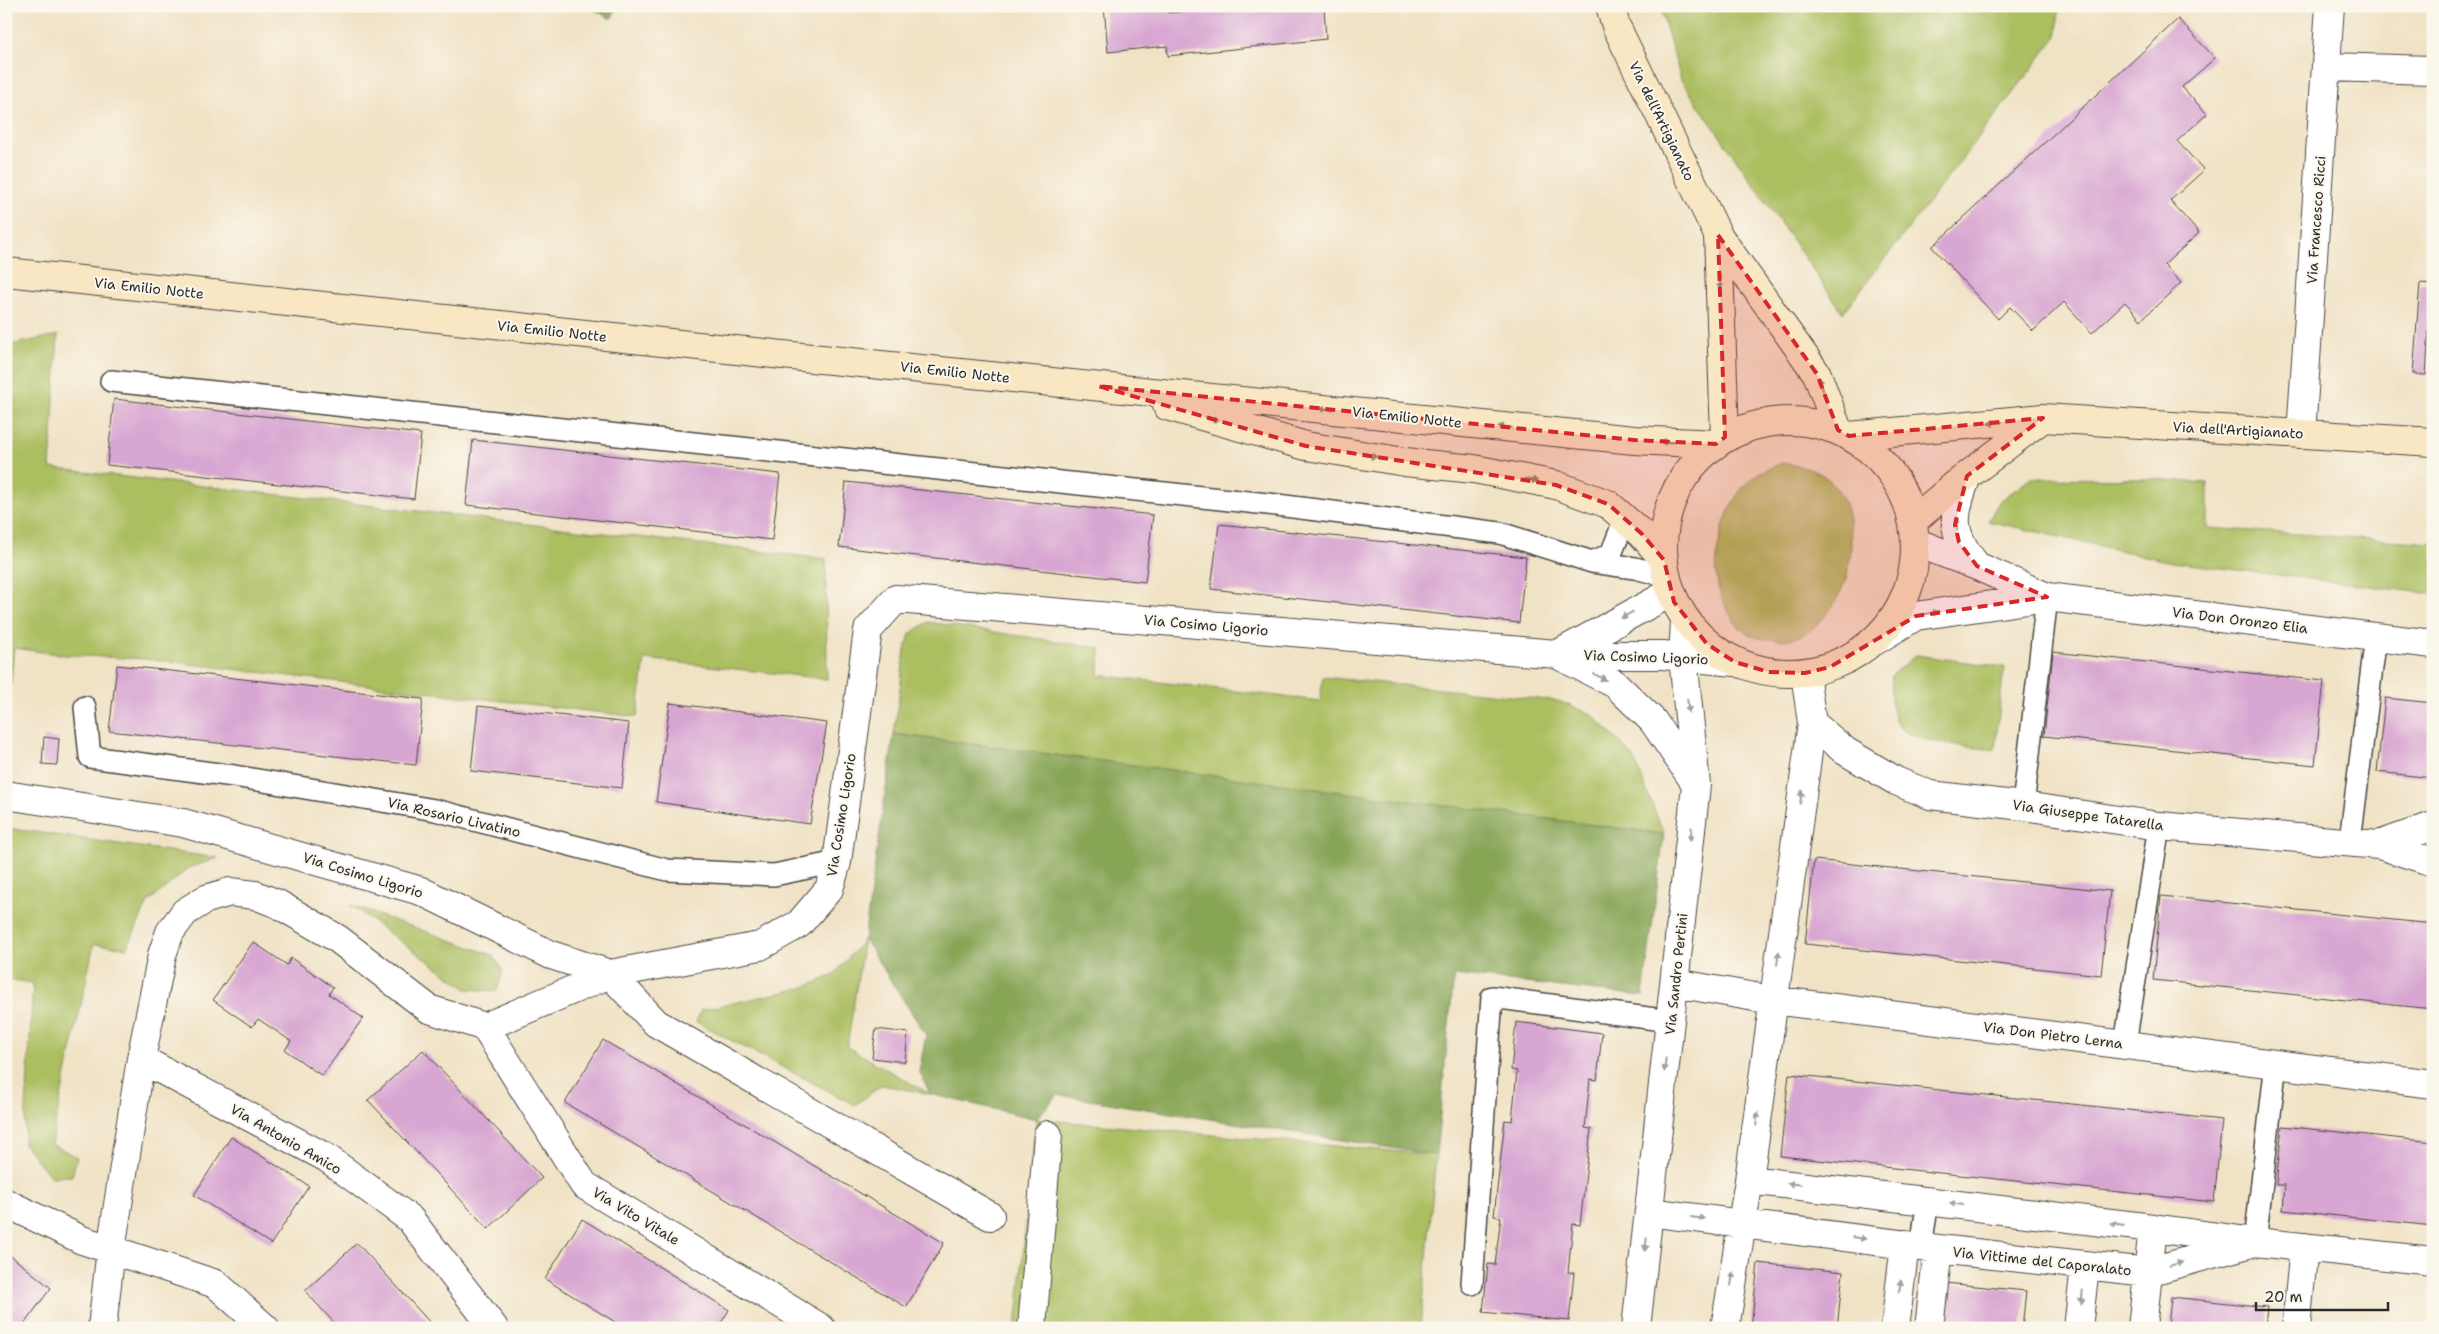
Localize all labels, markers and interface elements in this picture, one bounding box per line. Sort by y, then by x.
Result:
street label: Via dell'Artigianato [1625,58,1699,184]
street label: Via Francesco Ricci [2303,155,2329,285]
street label: Via Emilio Notte [93,273,205,303]
one-way arrow [1716,276,1724,292]
street label: Via Emilio Notte [496,316,608,346]
street label: Via Emilio Notte [899,357,1011,387]
one-way arrow [1817,377,1824,392]
street label: Via Emilio Notte [1351,402,1463,432]
one-way arrow [1318,405,1334,413]
one-way arrow [1205,415,1220,423]
street label: Via dell'Artigianato [2172,418,2304,442]
one-way arrow [1987,419,2003,427]
one-way arrow [1497,423,1513,431]
one-way arrow [1659,437,1675,445]
one-way arrow [1363,453,1379,461]
one-way arrow [1523,476,1539,484]
one-way arrow [1953,516,1961,532]
street label: Via Don Oronzo Elia [2171,603,2309,637]
one-way arrow [1925,609,1941,617]
street label: Via Cosimo Ligorio [1143,611,1269,639]
one-way arrow [1620,611,1634,619]
street label: Via Cosimo Ligorio [1583,646,1709,668]
one-way arrow [1593,673,1607,681]
one-way arrow [1684,699,1692,715]
street label: Via Cosimo Ligorio [822,752,860,878]
one-way arrow [1797,789,1805,805]
street label: Via Rosario Livatino [386,793,522,841]
street label: Via Giuseppe Tatarella [2011,795,2165,835]
one-way arrow [1687,826,1695,842]
street label: Via Cosimo Ligorio [301,848,425,902]
street label: Via Sandro Pertini [1661,912,1691,1036]
one-way arrow [1774,949,1782,965]
street label: Via Don Pietro Lerna [1982,1018,2124,1053]
one-way arrow [1661,1057,1669,1073]
street label: Via Antonio Amico [227,1100,345,1178]
one-way arrow [1753,1111,1761,1127]
one-way arrow [1786,1180,1802,1188]
street label: Via Vito Vitale [589,1183,683,1249]
one-way arrow [1947,1200,1963,1208]
one-way arrow [1690,1214,1706,1222]
one-way arrow [2109,1220,2125,1228]
one-way arrow [1851,1234,1867,1242]
one-way arrow [1642,1236,1650,1252]
street label: Via Vittime del Caporalato [1951,1243,2133,1279]
one-way arrow [2169,1260,2184,1268]
one-way arrow [1728,1271,1736,1287]
one-way arrow [1896,1278,1904,1294]
scale bar [2256,1279,2389,1311]
text: 20 m [2264,1287,2303,1307]
one-way arrow [2078,1290,2086,1306]

